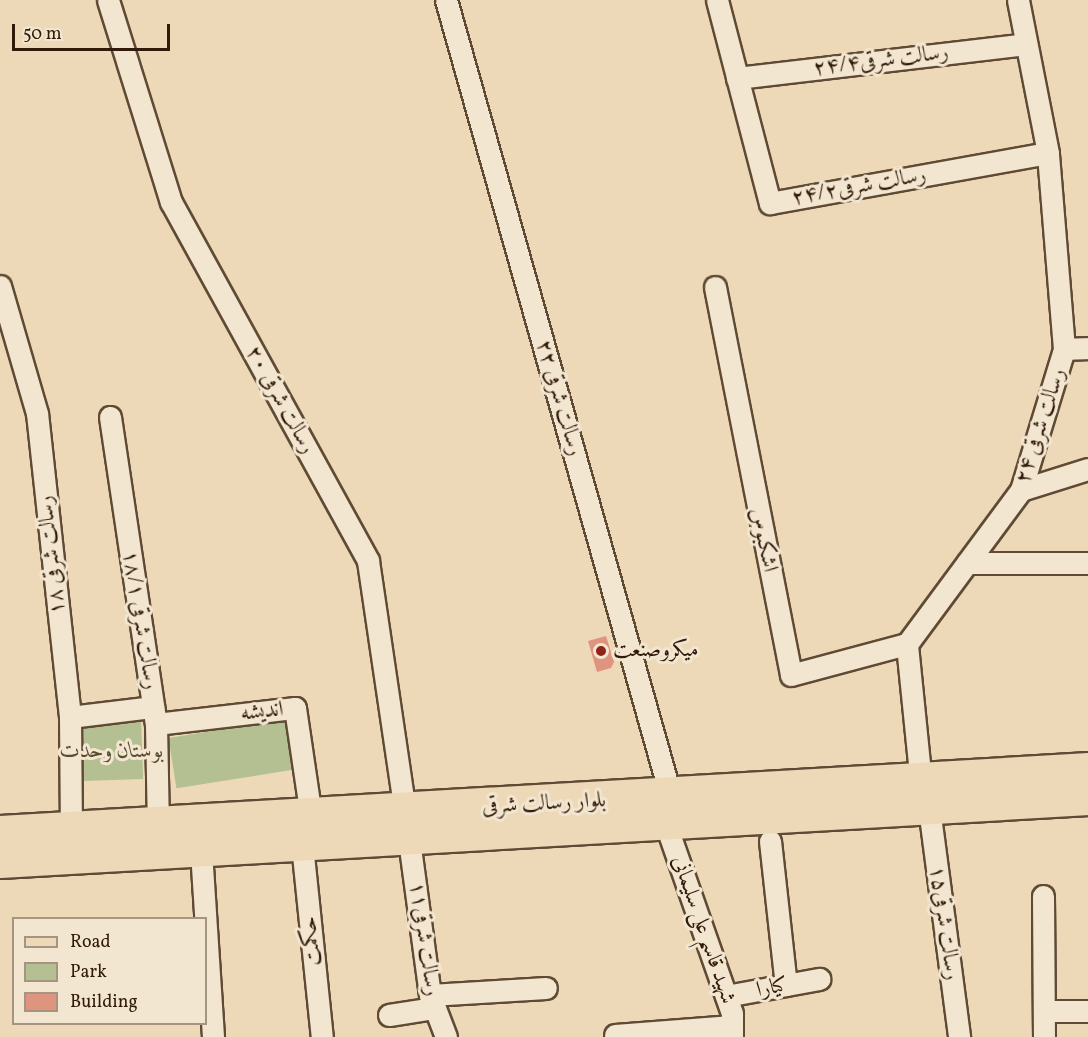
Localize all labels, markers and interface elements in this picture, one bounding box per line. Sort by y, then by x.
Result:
scale bar [15,12,172,50]
text: 50 m [23,22,62,47]
street label: رسالت شرقی۲۴/۴ [812,40,950,82]
street label: رسالت شرقی۲۴/۲ [790,162,928,212]
street label: رسالت شرقی ۲۲ [530,337,588,459]
street label: رسالت شرقی ۲۰ [239,341,321,459]
street label: رسالت شرقی ۲۴ [1010,365,1072,487]
street label: رسالت شرقی ۱۸ [33,494,71,616]
street label: اشکبوس [743,505,783,575]
street label: رسالت شرقی ۱۸/۱ [116,549,164,691]
place label: میکروصنعت [613,638,698,664]
marker: میکروصنعت [594,644,608,658]
street label: اندیشه [239,697,285,727]
park label: بوستان وحدت [60,739,164,765]
street label: بلوار رسالت شرقی [481,788,607,820]
street label: شهید قاسم علی سلیمانی [665,852,741,1008]
street label: رسالت شرقی۱۵ [923,864,965,982]
street label: رسالت شرقی۱۱ [403,880,445,998]
street label: حکمت [296,915,328,967]
legend [12,917,207,1025]
text: Road [70,930,111,955]
text: Park [70,960,107,985]
street label: کیارا [754,972,790,1004]
text: Building [70,990,138,1015]

